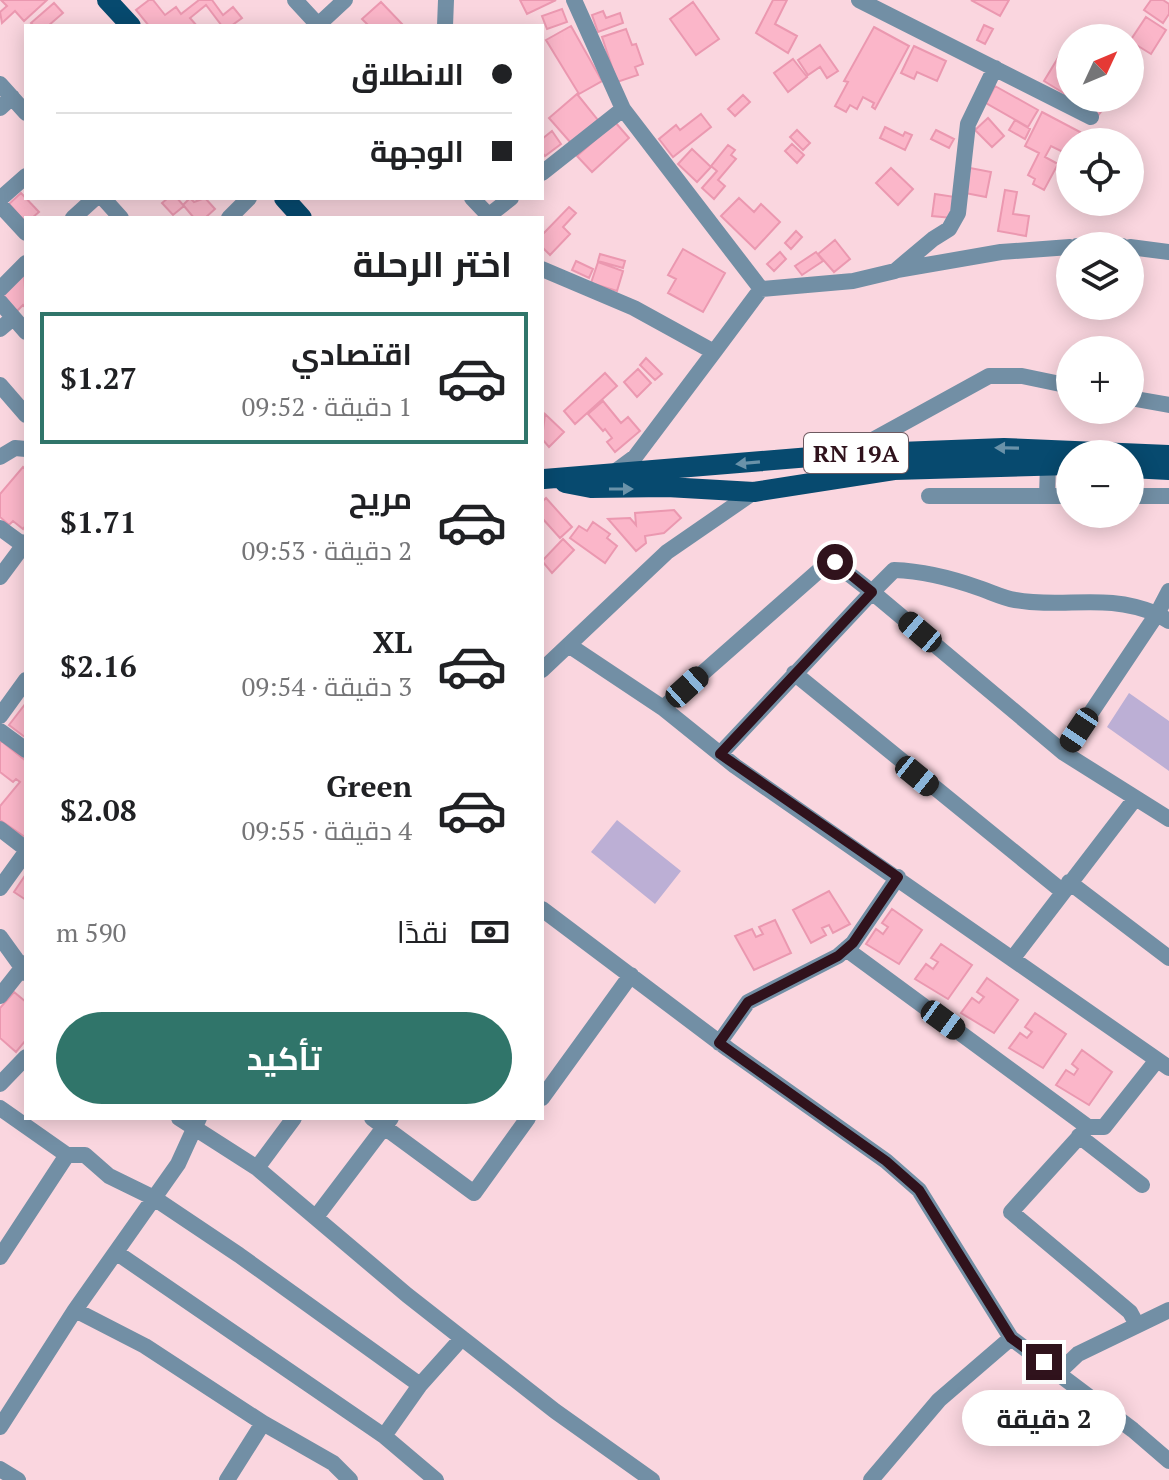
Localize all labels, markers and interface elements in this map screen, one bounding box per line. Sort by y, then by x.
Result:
north arrow [1056,24,1144,112]
map controls [1056,24,1144,528]
text: الانطلاق [351,54,464,94]
button: locate [1056,128,1144,216]
text: الوجهة [370,131,464,171]
button: layers [1056,232,1144,320]
text: اختر الرحلة [353,240,512,287]
text: اقتصادي [291,334,412,374]
button: + [1056,336,1144,424]
icon: car [436,342,508,414]
text: $1.27 [60,358,137,398]
text: 1 دقيقة · 09:52 [241,389,412,423]
road number: RN 19A [804,433,908,473]
button: − [1056,440,1144,528]
one-way arrow [994,442,1019,454]
one-way arrow [735,457,760,470]
text: مريح [349,478,412,518]
one-way arrow [609,483,634,495]
icon: car [436,486,508,558]
text: $1.71 [60,502,137,542]
text: 2 دقيقة · 09:53 [241,533,412,567]
route start [817,544,853,580]
car [894,607,946,657]
text: XL [373,622,412,662]
icon: car [436,630,508,702]
text: $2.16 [60,646,137,686]
car [661,662,713,712]
text: 3 دقيقة · 09:54 [241,669,412,703]
car [1056,703,1102,757]
car [891,752,943,800]
text: Green [326,766,412,806]
icon: car [436,774,508,846]
text: $2.08 [60,790,137,830]
text: 4 دقيقة · 09:55 [241,813,412,847]
icon: cash [468,910,512,954]
text: نقدًا [397,912,448,952]
text: 590 m [56,915,126,949]
car [917,996,969,1044]
button: تأكيد [56,1012,512,1104]
route end [1026,1344,1062,1380]
callout: 2 دقيقة [962,1390,1126,1446]
text: 2 دقيقة [996,1401,1092,1435]

